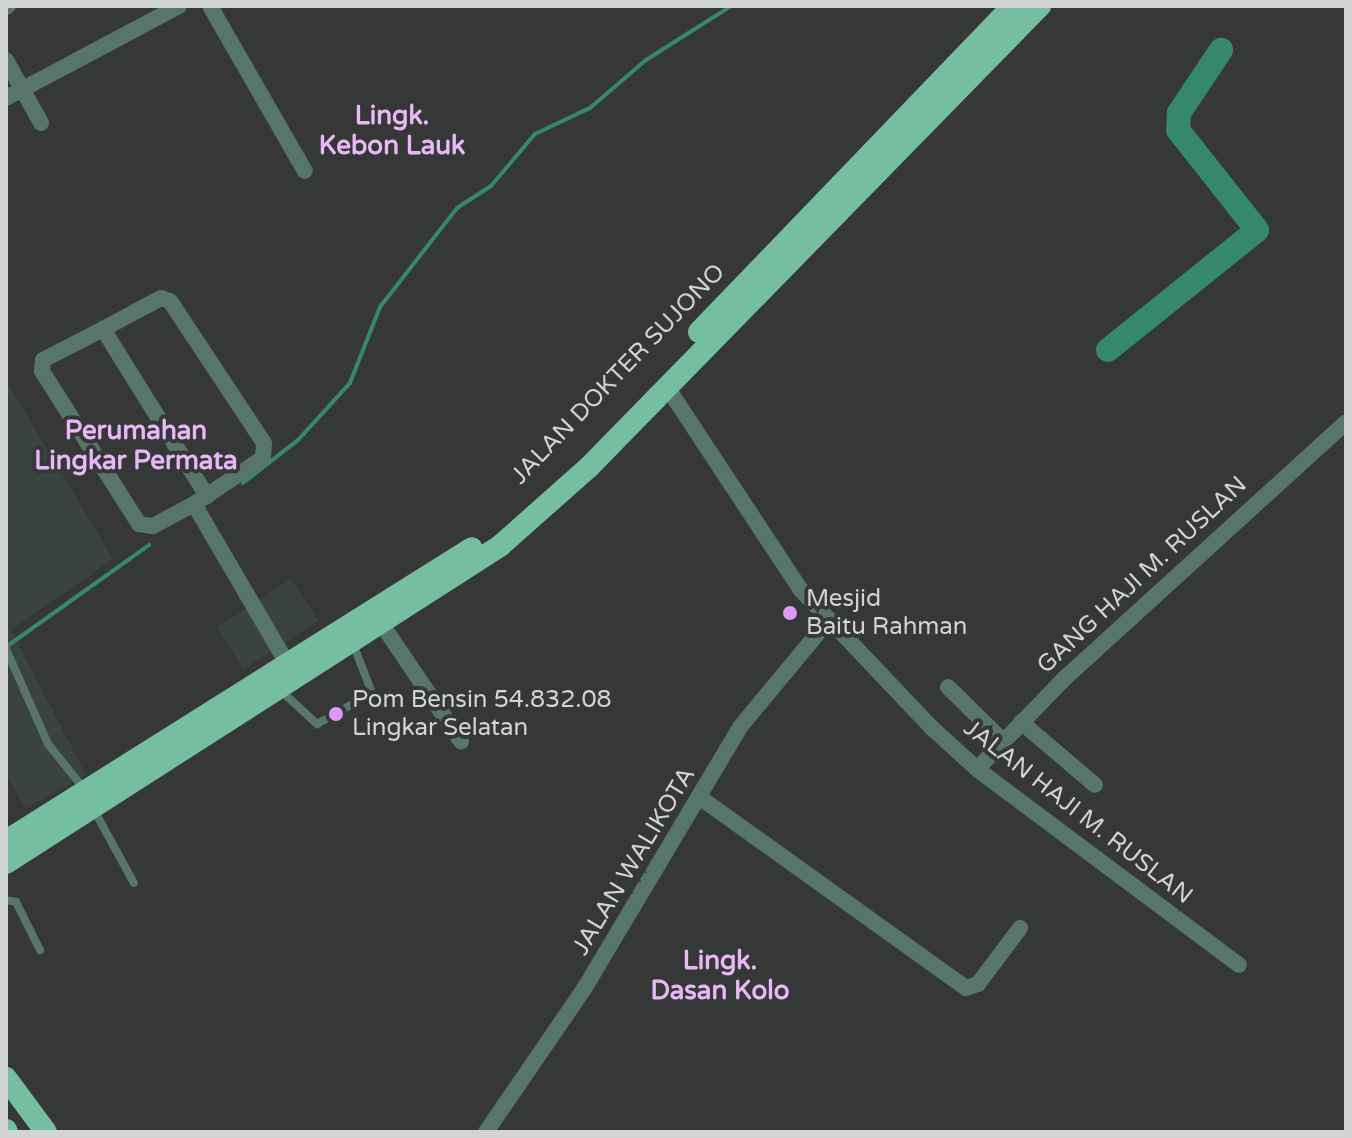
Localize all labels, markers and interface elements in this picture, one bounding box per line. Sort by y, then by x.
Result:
district label: Lingk. Kebon Lauk [319,100,465,162]
street label: JALAN DOKTER SUJONO [505,258,731,490]
district label: Perumahan Lingkar Permata [34,415,238,476]
street label: GANG HAJI M. RUSLAN [1031,470,1253,680]
place label: Mesjid Baitu Rahman [806,585,967,641]
marker: Mesjid Baitu Rahman [781,604,799,622]
place label: Pom Bensin 54.832.08 Lingkar Selatan [352,686,612,742]
marker: Pom Bensin 54.832.08 Lingkar Selatan [327,705,345,723]
street label: JALAN HAJI M. RUSLAN [958,714,1198,910]
street label: JALAN WALIKOTA [567,762,701,960]
district label: Lingk. Dasan Kolo [650,945,790,1006]

